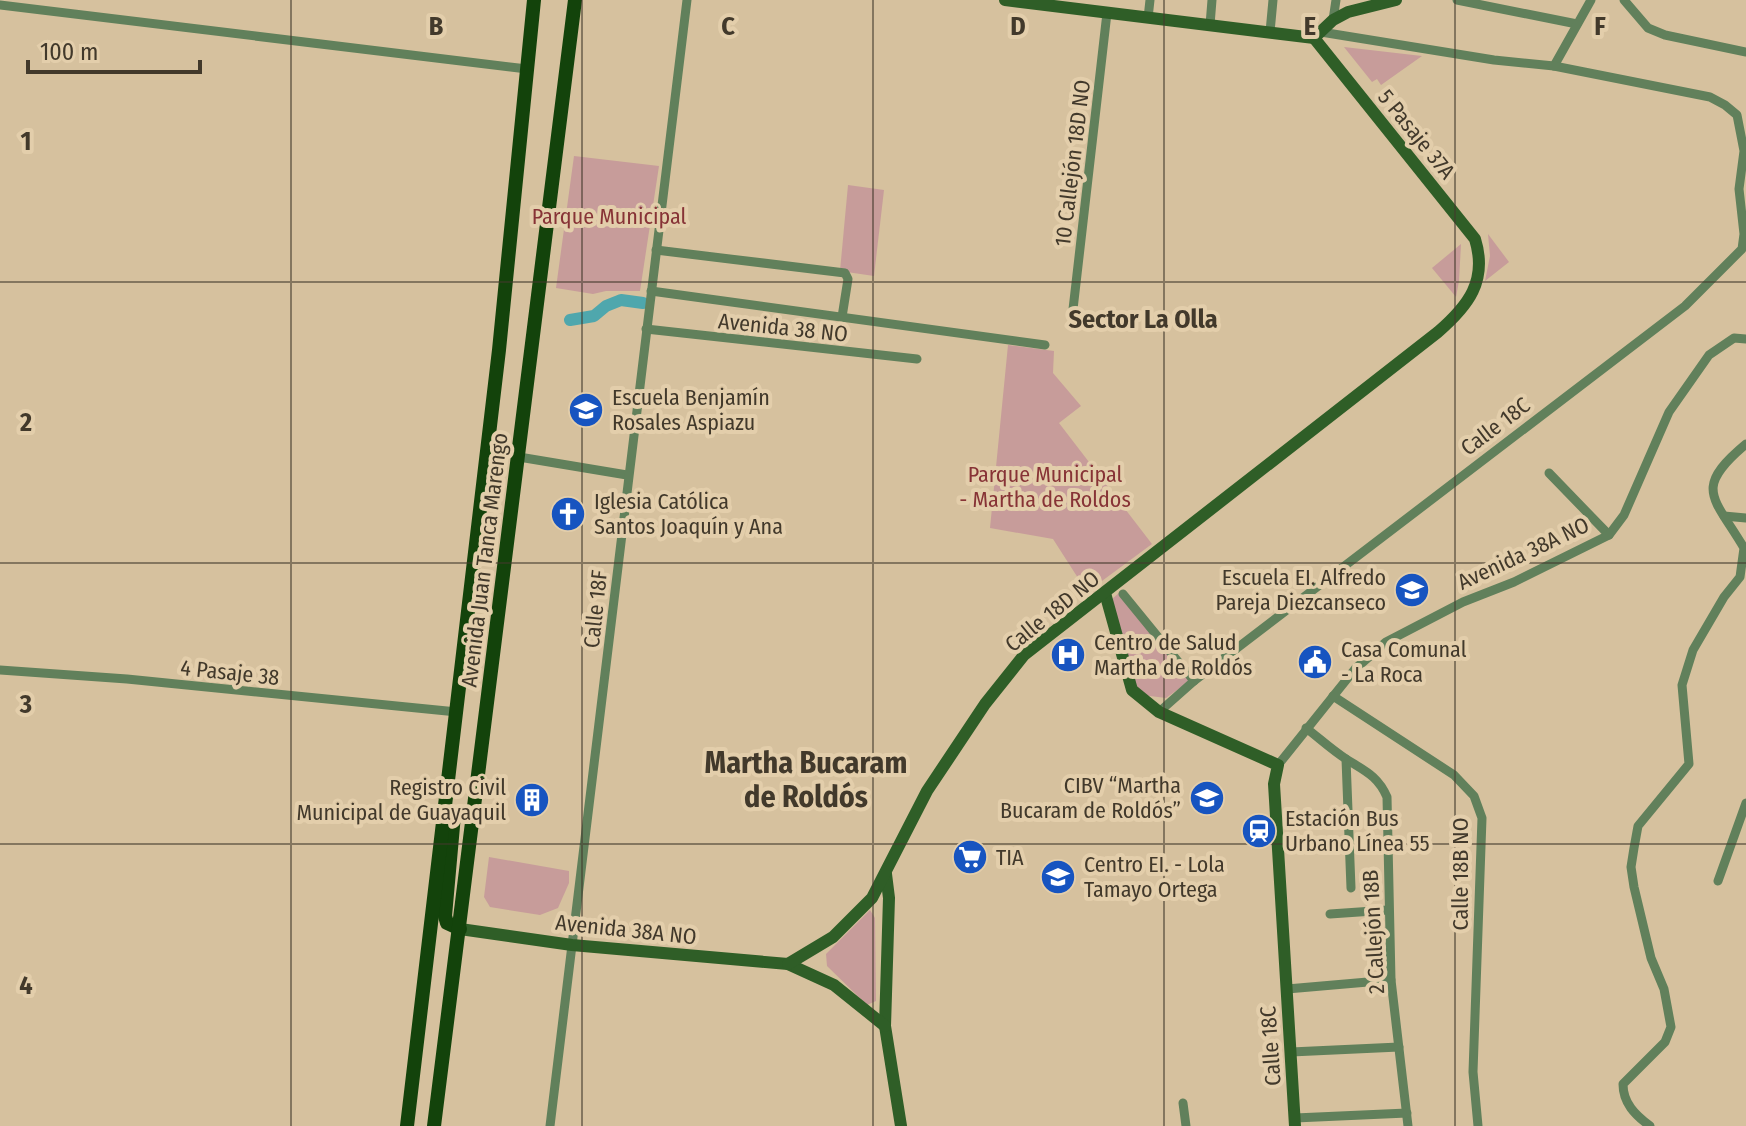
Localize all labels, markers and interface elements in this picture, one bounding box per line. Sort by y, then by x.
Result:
text: B [429,11,444,42]
text: C [721,11,735,42]
text: D [1010,11,1026,42]
text: E [1304,11,1316,42]
text: F [1594,11,1606,42]
scale bar [28,24,200,74]
text: 100 m [40,38,98,66]
street label: 10 Callejón 18D NO [1049,78,1096,248]
street label: 5 Pasaje 37A [1372,84,1461,185]
text: 1 [21,126,32,157]
park label: Parque Municipal [532,203,687,230]
district label: Sector La Olla [1068,304,1218,335]
street label: Avenida 38 NO [717,307,849,348]
place label: Escuela Benjamín Rosales Aspiazu [612,384,770,436]
school or university icon: Escuela Benjamín Rosales Aspiazu [567,391,605,429]
street label: Calle 18C [1455,392,1535,461]
text: 2 [19,407,32,438]
street label: Avenida Juan Tanca Marengo [455,431,514,689]
park label: Parque Municipal - Martha de Roldos [959,461,1131,513]
place label: Iglesia Católica Santos Joaquín y Ana [594,488,783,540]
church icon: Iglesia Católica Santos Joaquín y Ana [549,495,587,533]
street label: Avenida 38A NO [1453,511,1593,596]
place label: Escuela EI. Alfredo Pareja Diezcanseco [1215,564,1386,616]
street label: Calle 18D NO [1000,565,1105,658]
street label: Calle 18F [578,568,613,649]
school or university icon: Escuela EI. Alfredo Pareja Diezcanseco [1393,571,1431,609]
place label: Centro de Salud Martha de Roldós [1094,629,1252,681]
hospital icon: Centro de Salud Martha de Roldós [1049,636,1087,674]
place label: Casa Comunal - La Roca [1341,636,1467,688]
public building icon: Casa Comunal - La Roca [1296,643,1334,681]
street label: 4 Pasaje 38 [179,654,281,691]
text: 3 [19,689,32,720]
district label: Martha Bucaram de Roldós [705,745,907,815]
place label: CIBV “Martha Bucaram de Roldós” [1000,772,1181,824]
place label: Registro Civil Municipal de Guayaquil [296,774,506,826]
school or university icon: CIBV “Martha Bucaram de Roldós” [1188,779,1226,817]
building icon: Registro Civil Municipal de Guayaquil [513,781,551,819]
place label: Estación Bus Urbano Línea 55 [1285,805,1430,857]
station icon: Estación Bus Urbano Línea 55 [1240,812,1278,850]
street label: Calle 18B NO [1447,817,1474,931]
supermarket icon: TIA [951,838,989,876]
place label: TIA [996,844,1024,871]
place label: Centro EI. - Lola Tamayo Ortega [1084,851,1225,903]
school or university icon: Centro EI. - Lola Tamayo Ortega [1039,858,1077,896]
street label: 2 Callejón 18B [1357,869,1390,995]
street label: Avenida 38A NO [554,909,698,950]
text: 4 [19,970,33,1001]
street label: Calle 18C [1254,1005,1287,1087]

